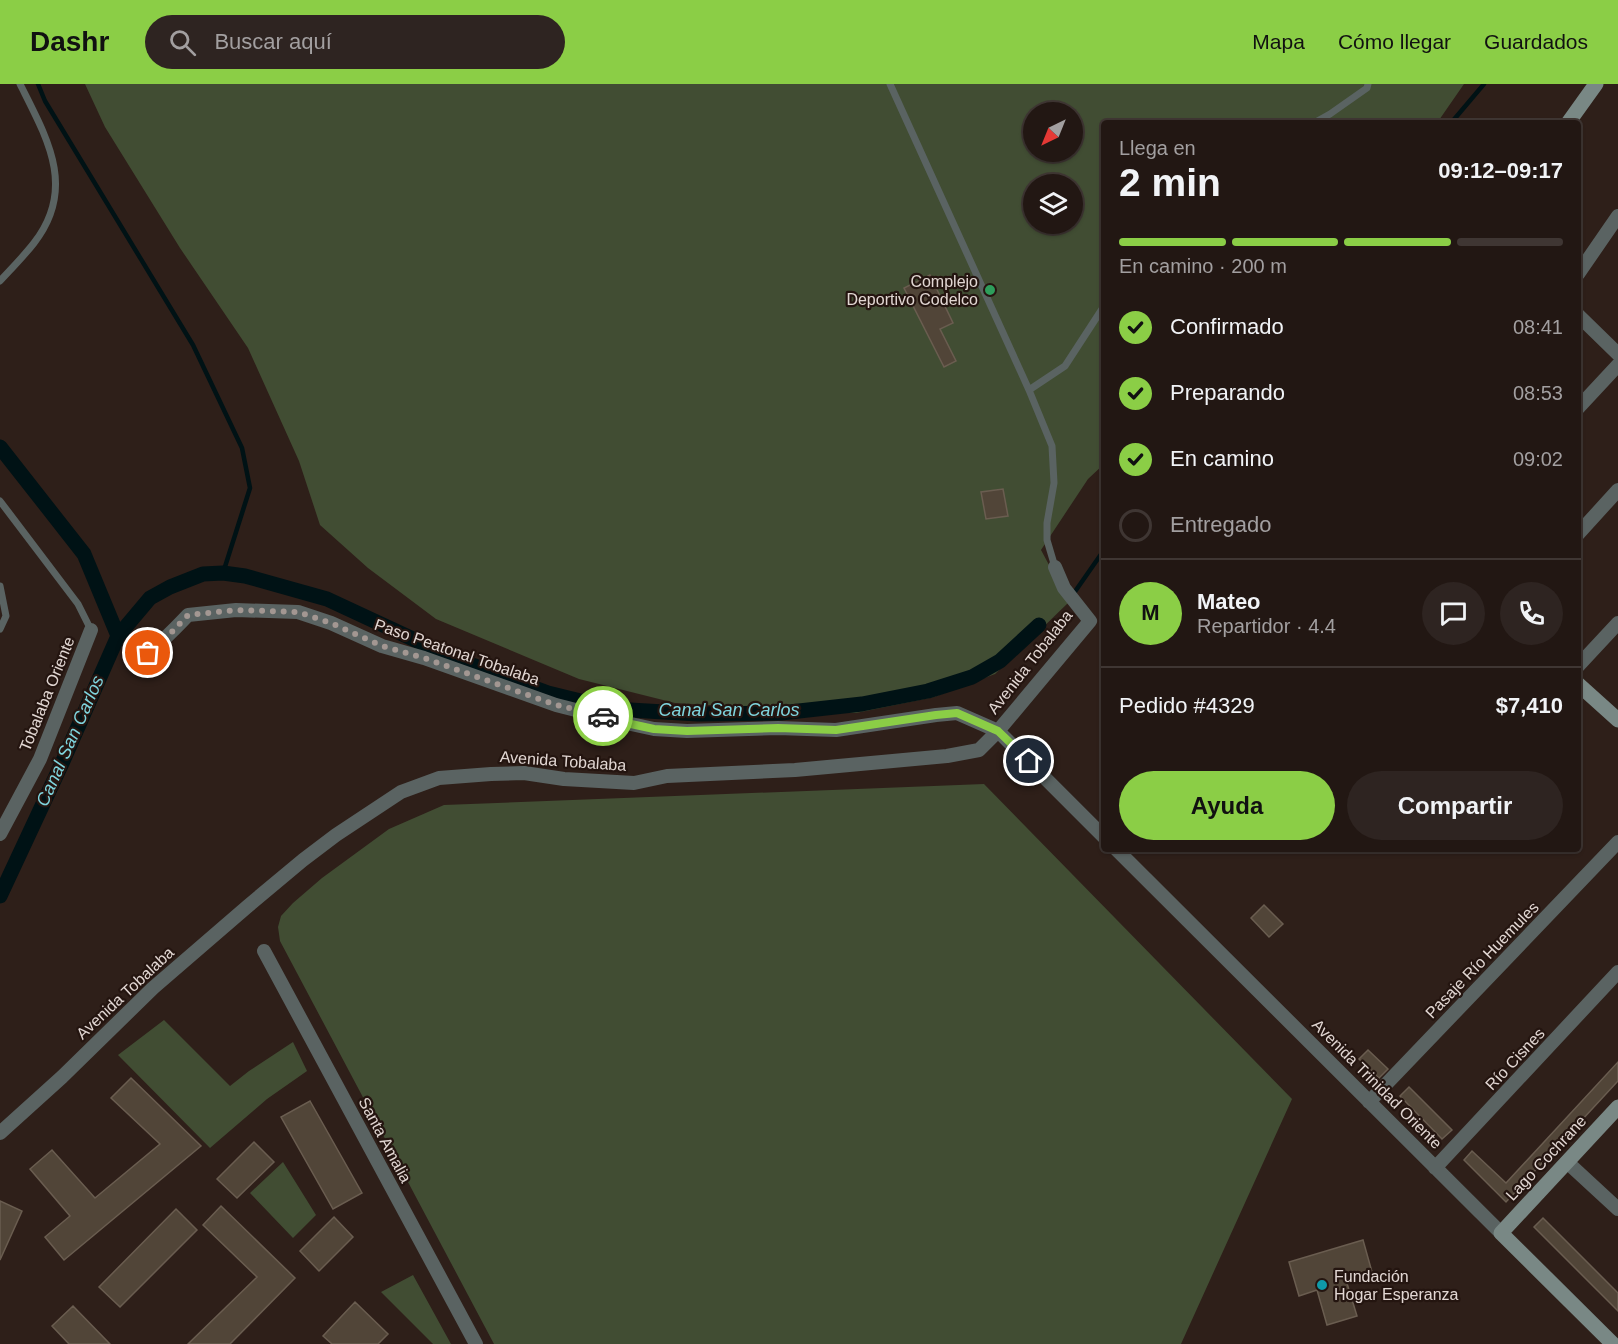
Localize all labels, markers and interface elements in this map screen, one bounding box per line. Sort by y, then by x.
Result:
search box [145,15,565,69]
text: Dashr [30,26,109,57]
icon: search [166,26,199,59]
text: Buscar aquí [214,29,332,54]
text: Mapa [1252,30,1305,53]
text: Cómo llegar [1338,30,1451,53]
text: Guardados [1484,30,1588,53]
north arrow [1023,102,1083,162]
map controls [1023,102,1083,234]
text: Llega en [1119,137,1196,159]
text: 09:12–09:17 [1438,158,1563,183]
text: 2 min [1119,161,1221,204]
button: layers [1023,174,1083,234]
text: En camino · 200 m [1119,255,1287,277]
place label: Complejo Deportivo Codelco [846,273,978,308]
marker: Complejo Deportivo Codelco [983,283,997,297]
icon: check [1119,311,1152,344]
text: Confirmado [1170,314,1284,339]
text: 08:41 [1513,316,1563,338]
icon: check [1119,377,1152,410]
text: Preparando [1170,380,1285,405]
text: 08:53 [1513,382,1563,404]
icon: check [1119,443,1152,476]
text: En camino [1170,446,1274,471]
text: 09:02 [1513,448,1563,470]
text: Entregado [1170,512,1272,537]
button: chat [1422,582,1485,645]
button: phone [1500,582,1563,645]
text: Mateo [1197,589,1261,614]
text: M [1141,600,1160,625]
street label: Avenida Tobalaba [984,607,1076,717]
text: Repartidor · 4.4 [1197,615,1336,637]
street label: Paso Peatonal Tobalaba [372,616,542,688]
pin [122,627,173,678]
street label: Tobalaba Oriente [16,634,78,754]
icon: bag [131,636,164,669]
water label: Canal San Carlos [32,672,108,810]
courier [573,686,633,746]
text: Pedido #4329 [1119,693,1255,718]
text: $7,410 [1496,693,1563,718]
icon: car [587,700,620,733]
water label: Canal San Carlos [658,700,800,720]
pin [1003,735,1054,786]
icon: home [1012,744,1045,777]
street label: Avenida Tobalaba [499,748,627,774]
button: Ayuda [1119,771,1335,840]
button: Compartir [1347,771,1563,840]
street label: Pasaje Río Huemules [1422,898,1542,1022]
street label: Avenida Tobalaba [73,944,177,1042]
street label: Avenida Trinidad Oriente [1309,1016,1445,1152]
street label: Río Cisnes [1482,1025,1548,1093]
street label: Santa Amalia [355,1094,415,1186]
street label: Lago Cochrane [1502,1112,1590,1204]
place label: Fundación Hogar Esperanza [1334,1268,1459,1303]
marker: Fundación Hogar Esperanza [1315,1278,1329,1292]

